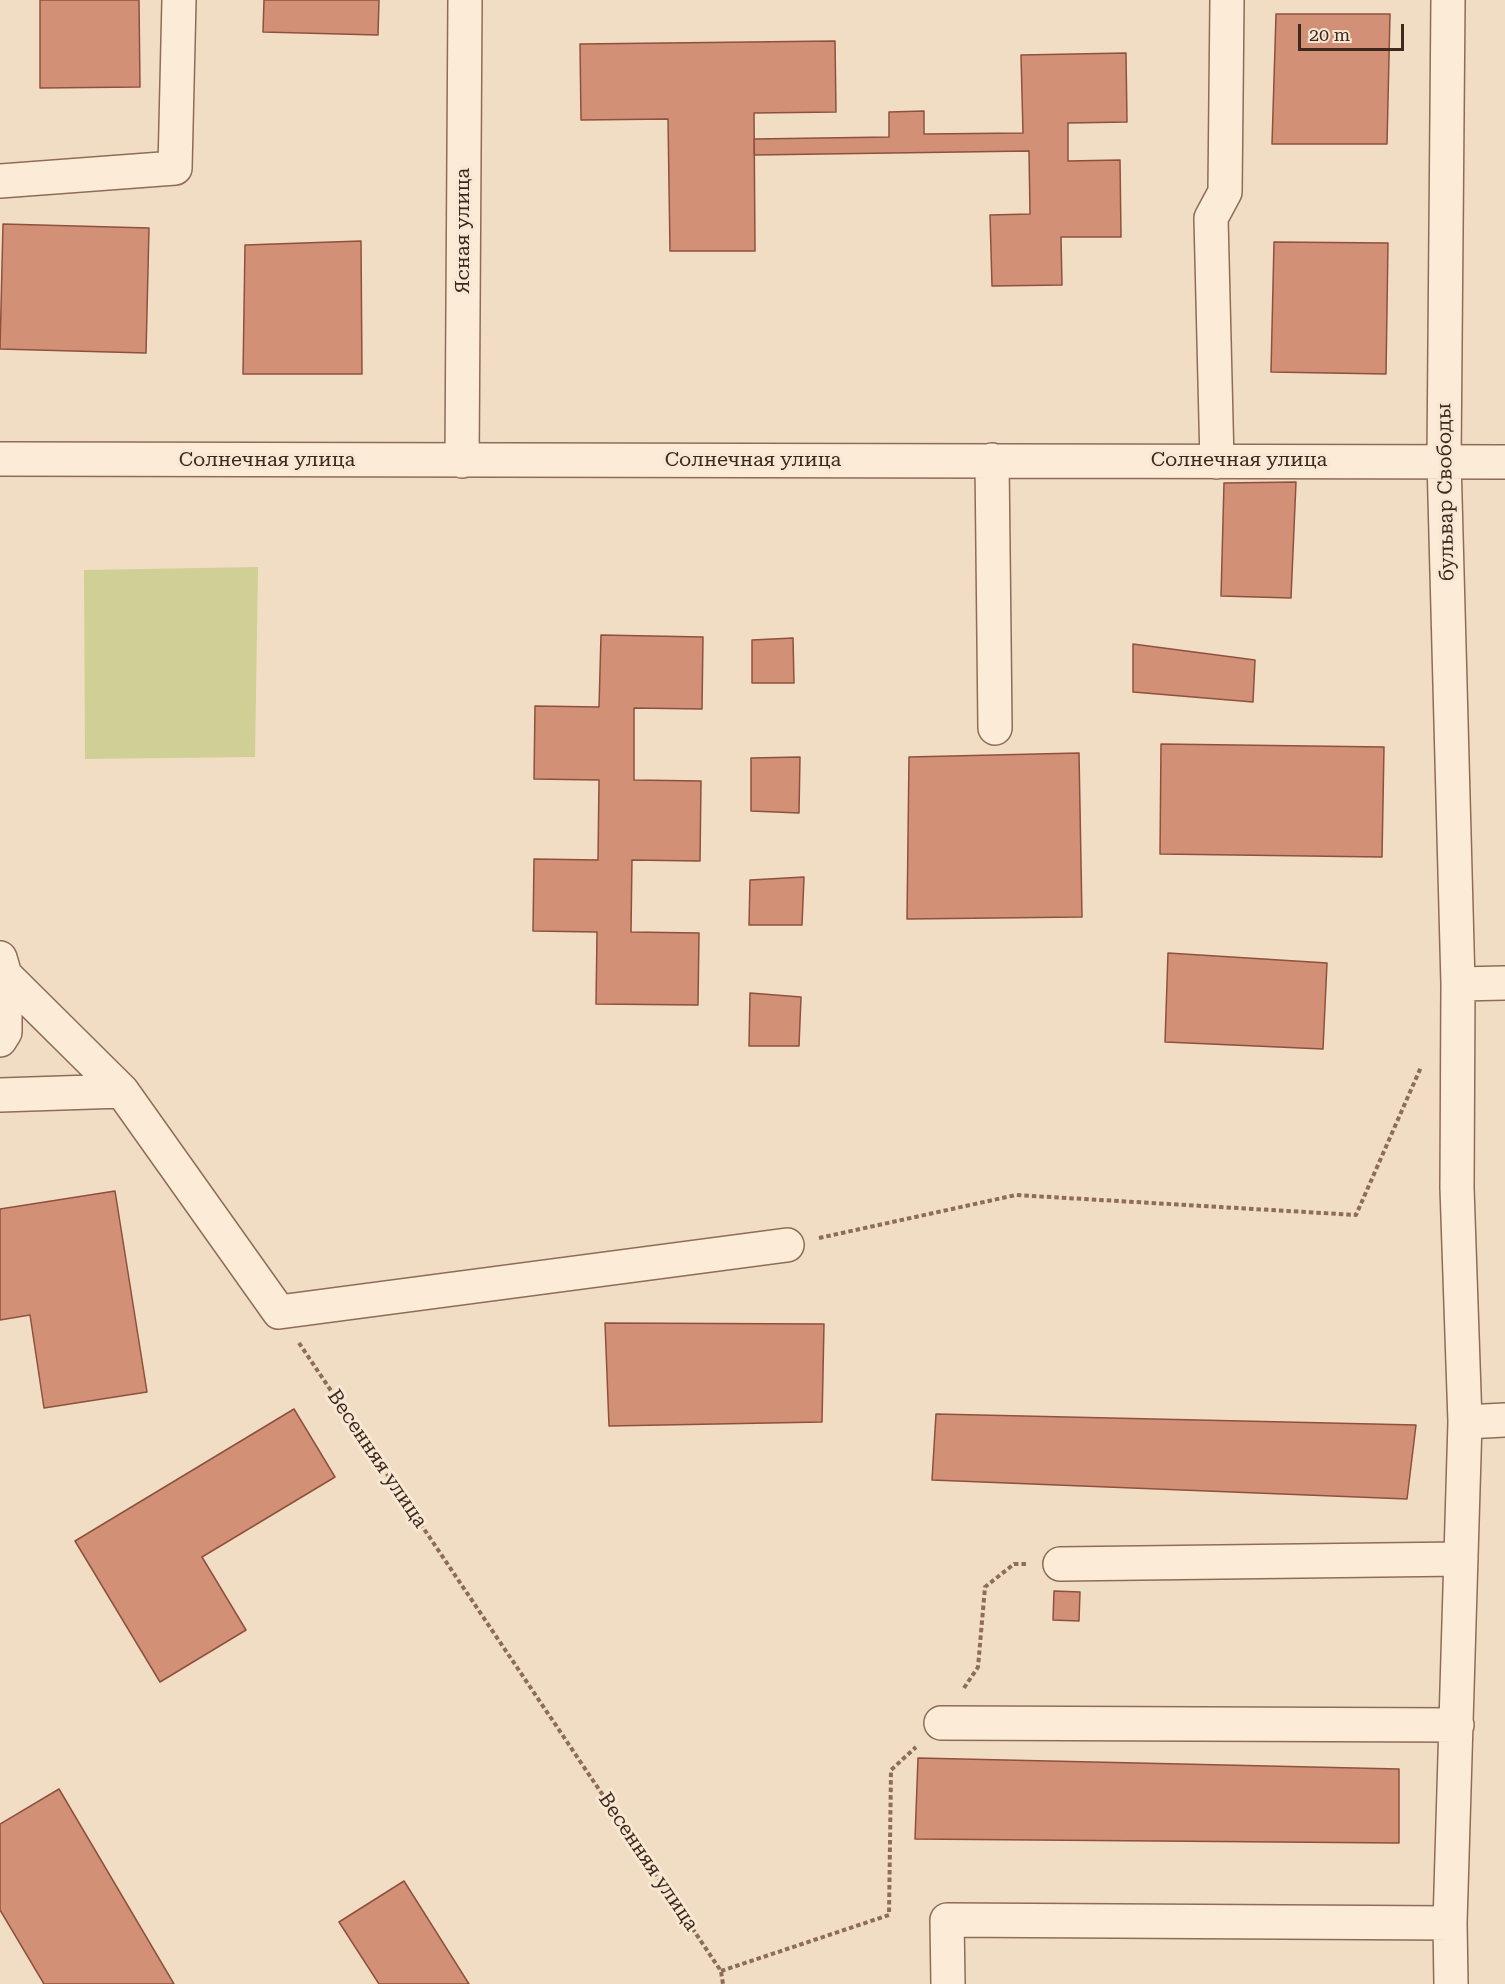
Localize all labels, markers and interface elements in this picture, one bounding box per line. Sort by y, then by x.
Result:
scale bar [1301,12,1408,50]
text: 20 m [1309,24,1350,45]
street label: Ясная улица [451,168,475,294]
street label: бульвар Свободы [1432,403,1460,581]
street label: Солнечная улица [179,448,355,472]
street label: Солнечная улица [665,448,841,472]
street label: Солнечная улица [1151,448,1327,472]
street label: Весенняя улица [322,1385,432,1533]
street label: Весенняя улица [593,1788,703,1936]

